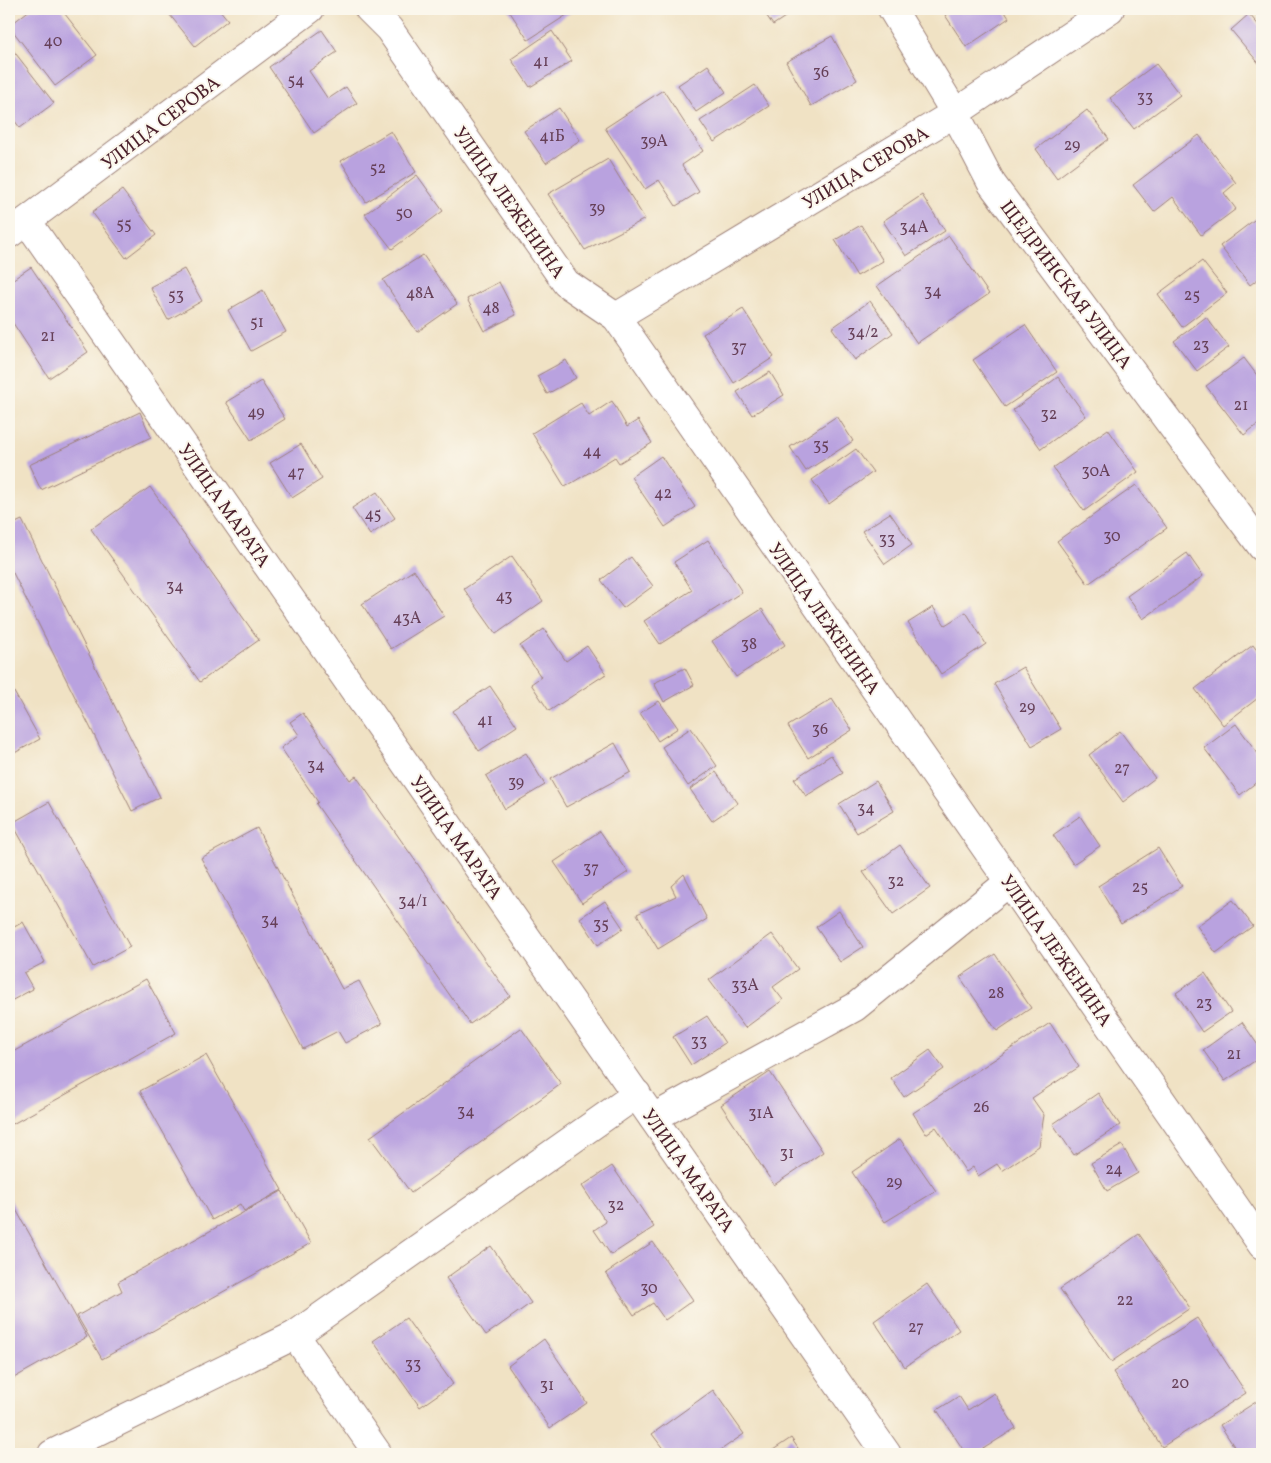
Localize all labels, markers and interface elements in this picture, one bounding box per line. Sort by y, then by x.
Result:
house number: 40 [44,31,62,53]
house number: 41 [533,51,549,73]
house number: 36 [813,62,829,84]
street label: УЛИЦА СЕРОВА [96,70,226,177]
house number: 54 [287,70,305,92]
house number: 33 [1137,87,1153,109]
street label: УЛИЦА СЕРОВА [798,121,934,217]
street label: УЛИЦА ЛЕЖЕНИНА [446,122,571,284]
house number: 41Б [539,126,565,148]
house number: 39А [640,131,668,153]
house number: 29 [1064,135,1080,157]
house number: 52 [370,158,386,180]
street label: ЩЕДРИНСКАЯ УЛИЦА [993,195,1138,375]
house number: 39 [589,198,605,220]
house number: 50 [396,203,413,225]
house number: 55 [116,214,132,236]
house number: 34А [899,217,929,239]
house number: 34 [924,281,942,303]
house number: 48А [406,283,434,305]
house number: 53 [168,285,184,307]
house number: 25 [1184,285,1200,307]
house number: 48 [482,298,500,320]
house number: 51 [250,312,264,334]
house number: 34/2 [847,322,879,344]
house number: 21 [41,326,55,348]
house number: 23 [1193,335,1209,357]
house number: 37 [731,337,747,359]
house number: 21 [1234,395,1248,417]
house number: 49 [247,402,265,424]
house number: 32 [1041,404,1057,426]
house number: 35 [813,435,829,457]
street label: УЛИЦА МАРАТА [171,439,276,573]
house number: 44 [582,441,602,463]
house number: 30А [1082,461,1110,483]
house number: 47 [287,462,305,484]
house number: 42 [654,483,672,505]
house number: 45 [365,504,381,526]
house number: 30 [1103,526,1121,548]
house number: 33 [879,529,895,551]
street label: УЛИЦА ЛЕЖЕНИНА [761,538,886,700]
house number: 34 [166,576,184,598]
house number: 43 [495,586,513,608]
house number: 43А [393,608,421,630]
house number: 38 [741,634,757,656]
house number: 29 [1019,697,1035,719]
house number: 41 [477,710,493,732]
house number: 36 [812,719,828,741]
house number: 34 [307,755,325,777]
house number: 27 [1114,758,1130,780]
street label: УЛИЦА МАРАТА [403,771,508,905]
house number: 39 [508,772,524,794]
house number: 34 [857,798,875,820]
house number: 37 [583,858,599,880]
street label: УЛИЦА ЛЕЖЕНИНА [993,870,1118,1032]
house number: 32 [888,871,904,893]
house number: 25 [1132,877,1148,899]
house number: 34/1 [398,891,428,913]
house number: 34 [261,910,279,932]
house number: 35 [593,914,609,936]
house number: 33А [731,975,759,997]
house number: 28 [988,983,1004,1005]
house number: 23 [1196,993,1212,1015]
house number: 33 [691,1031,707,1053]
house number: 21 [1227,1044,1241,1066]
house number: 26 [973,1097,989,1119]
house number: 34 [457,1101,475,1123]
house number: 31А [748,1103,774,1125]
street label: УЛИЦА МАРАТА [635,1104,740,1238]
house number: 31 [780,1143,794,1165]
house number: 24 [1105,1159,1123,1181]
house number: 29 [886,1172,902,1194]
house number: 32 [608,1195,624,1217]
house number: 30 [640,1278,658,1300]
house number: 22 [1116,1290,1134,1312]
house number: 27 [908,1317,924,1339]
house number: 33 [405,1354,421,1376]
house number: 20 [1171,1373,1189,1395]
house number: 31 [540,1375,554,1397]

